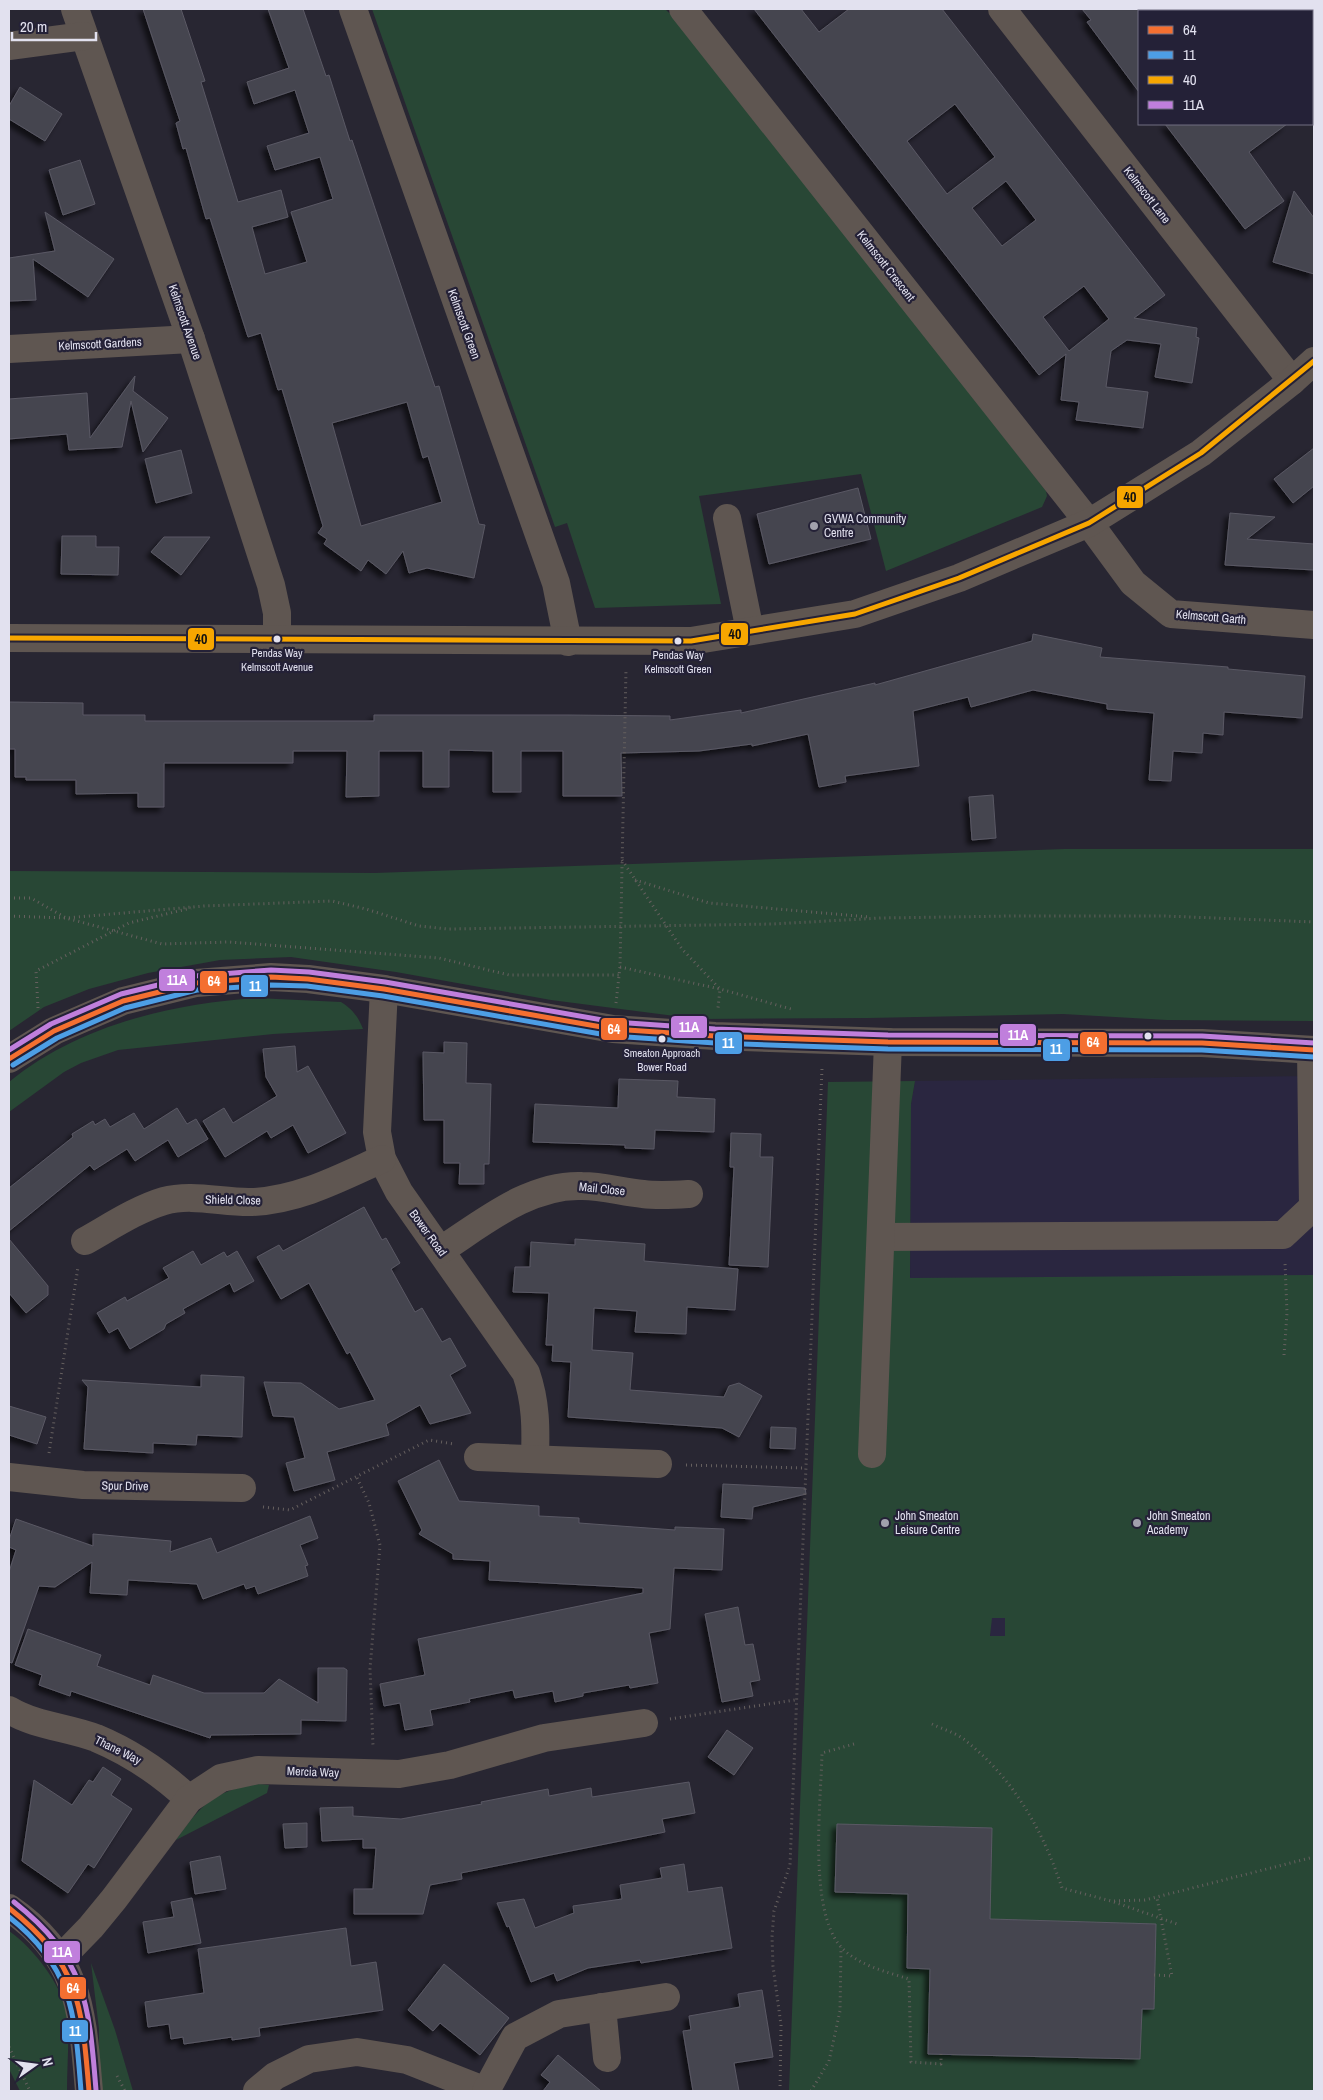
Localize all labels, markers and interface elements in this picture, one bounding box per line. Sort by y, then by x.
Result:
scale bar [12,10,96,42]
legend [1138,10,1313,125]
text: 20 m [20,16,47,37]
text: 64 [1183,19,1197,40]
text: 11 [1183,44,1196,65]
text: 40 [1183,69,1197,90]
text: 11A [1183,94,1205,115]
street label: Kelmscott Lane [1120,163,1174,227]
street label: Kelmscott Crescent [853,227,919,305]
street label: Kelmscott Avenue [165,282,205,362]
street label: Kelmscott Green [444,287,484,361]
street label: Kelmscott Gardens [58,334,142,354]
line badge: 40 [1116,485,1144,509]
text: 40 [1124,488,1136,506]
place label: GVWA Community Centre [824,511,906,541]
marker: GVWA Community Centre [808,520,820,532]
street label: Kelmscott Garth [1175,606,1247,628]
line badge: 40 [720,622,749,646]
text: 40 [729,625,741,643]
line badge: 40 [187,627,215,651]
text: 40 [195,630,207,648]
marker: Pendas Way Kelmscott Avenue [272,634,282,644]
marker: Pendas Way Kelmscott Green [673,636,683,646]
place label: Pendas Way Kelmscott Avenue [241,646,313,674]
place label: Pendas Way Kelmscott Green [644,648,712,676]
line badge: 11A [158,968,196,992]
line badge: 64 [199,970,228,994]
text: 11A [167,971,188,989]
text: 64 [208,972,221,990]
line badge: 11 [240,974,269,998]
text: 11 [249,977,262,995]
line badge: 11A [670,1015,708,1039]
line badge: 64 [600,1017,628,1041]
text: 11A [679,1018,700,1036]
text: 64 [608,1020,621,1038]
line badge: 11A [999,1023,1037,1047]
text: 11A [1008,1026,1029,1044]
line badge: 11 [714,1031,743,1055]
line badge: 64 [1079,1031,1108,1055]
unlabelled marker [1143,1031,1153,1041]
text: 64 [1087,1033,1100,1051]
marker: Smeaton Approach Bower Road [657,1034,667,1044]
text: 11 [722,1034,735,1052]
line badge: 11 [1042,1038,1071,1062]
text: 11 [1050,1040,1063,1058]
place label: Smeaton Approach Bower Road [624,1046,700,1074]
street label: Mail Close [578,1179,626,1199]
street label: Shield Close [205,1192,261,1208]
street label: Bower Road [406,1206,450,1260]
street label: Spur Drive [101,1478,149,1494]
place label: John Smeaton Leisure Centre [895,1508,960,1538]
place label: John Smeaton Academy [1146,1508,1210,1538]
marker: John Smeaton Leisure Centre [879,1517,891,1529]
marker: John Smeaton Academy [1131,1517,1143,1529]
street label: Thane Way [92,1732,144,1768]
street label: Mercia Way [287,1763,339,1781]
line badge: 11A [43,1940,81,1964]
text: 11A [52,1943,73,1961]
line badge: 64 [59,1976,87,2000]
text: 64 [67,1979,80,1997]
line badge: 11 [61,2019,89,2043]
text: 11 [69,2022,82,2040]
north arrow [10,2040,60,2090]
text: N [38,2056,57,2068]

